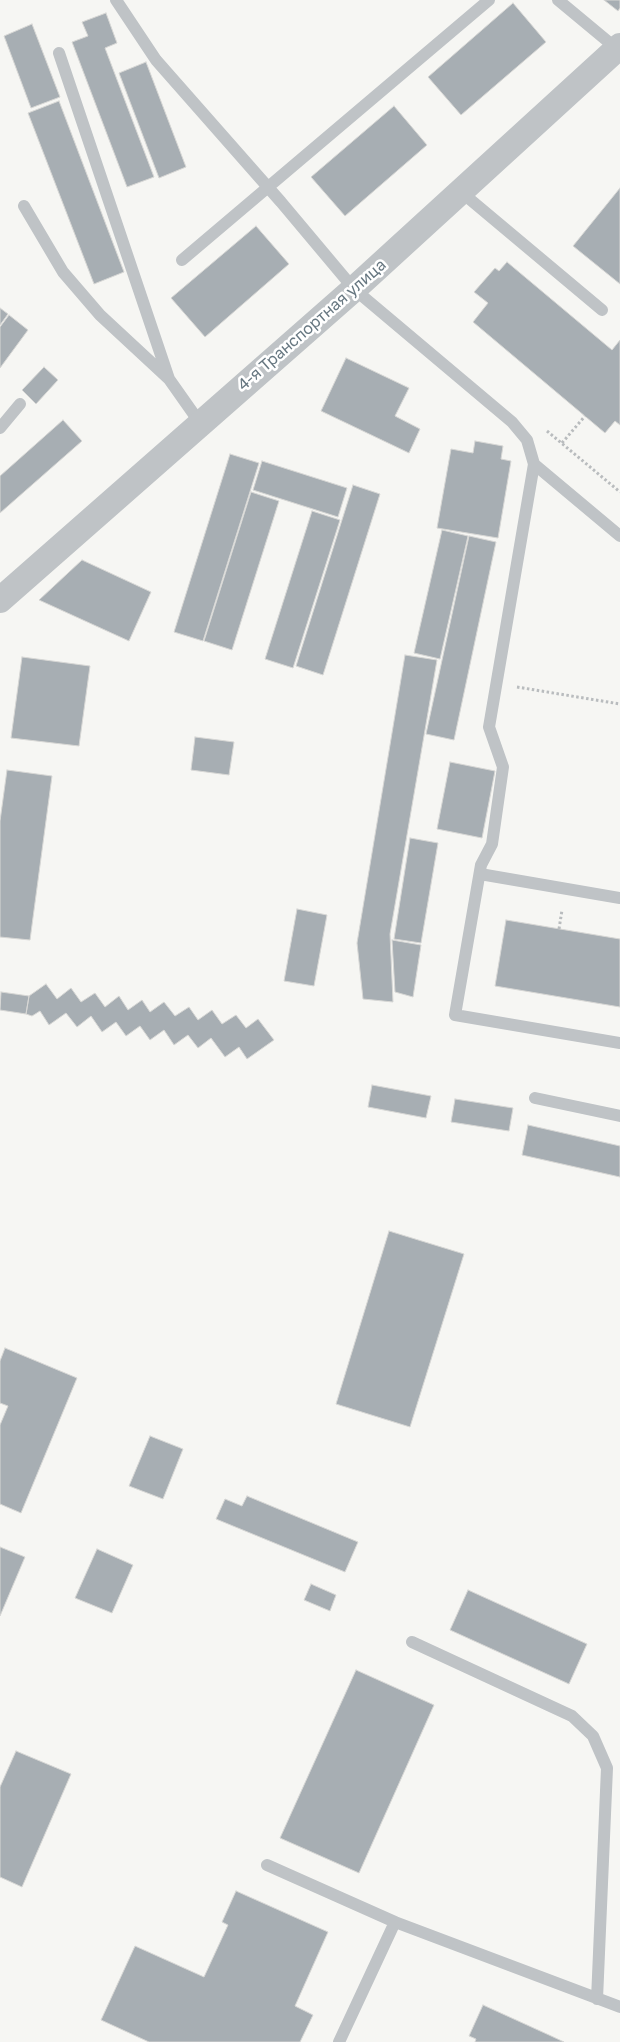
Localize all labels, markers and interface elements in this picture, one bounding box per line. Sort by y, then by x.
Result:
street label: 4-я Транспортная улица [234,255,390,395]

